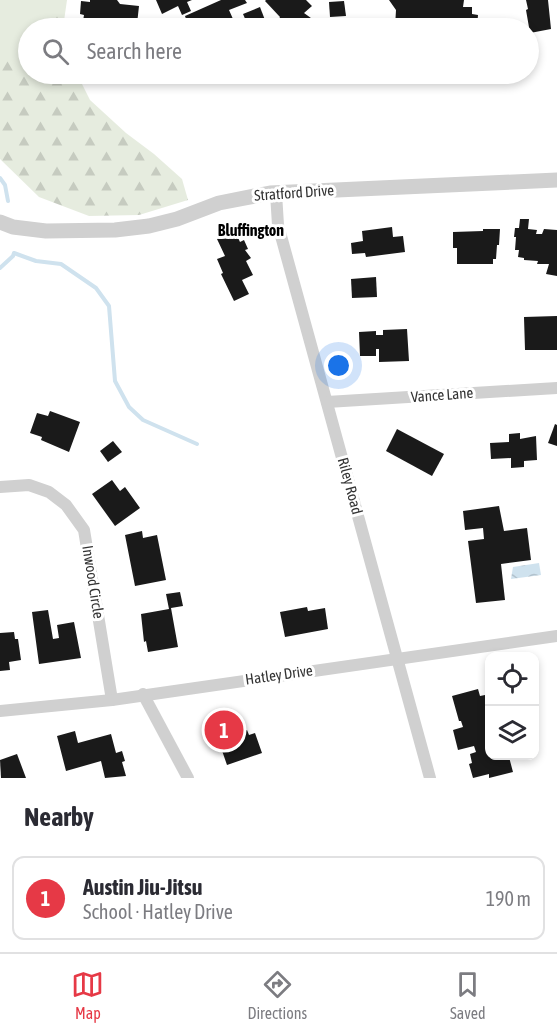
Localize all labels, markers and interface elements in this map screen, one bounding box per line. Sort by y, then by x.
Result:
search box [18,18,539,84]
icon: search [39,35,72,68]
text: Search here [87,38,182,64]
street label: Stratford Drive [254,181,335,204]
district label: Bluffington [218,221,284,239]
your location [324,351,353,380]
street label: Vance Lane [410,384,474,405]
street label: Riley Road [335,456,366,516]
street label: Inwood Circle [79,544,108,620]
map controls [485,652,539,760]
button: locate [485,652,539,706]
street label: Hatley Drive [244,661,314,688]
button: layers [485,706,539,760]
pin: 1 [204,708,244,752]
text: Nearby [24,802,94,832]
text: Austin Jiu-Jitsu [83,874,202,900]
text: 1 [41,887,50,910]
text: 190 m [486,887,531,910]
text: School · Hatley Drive [83,900,233,923]
tab: Map [71,968,104,1022]
tab: Directions [247,968,307,1022]
tab: Saved [450,968,485,1022]

